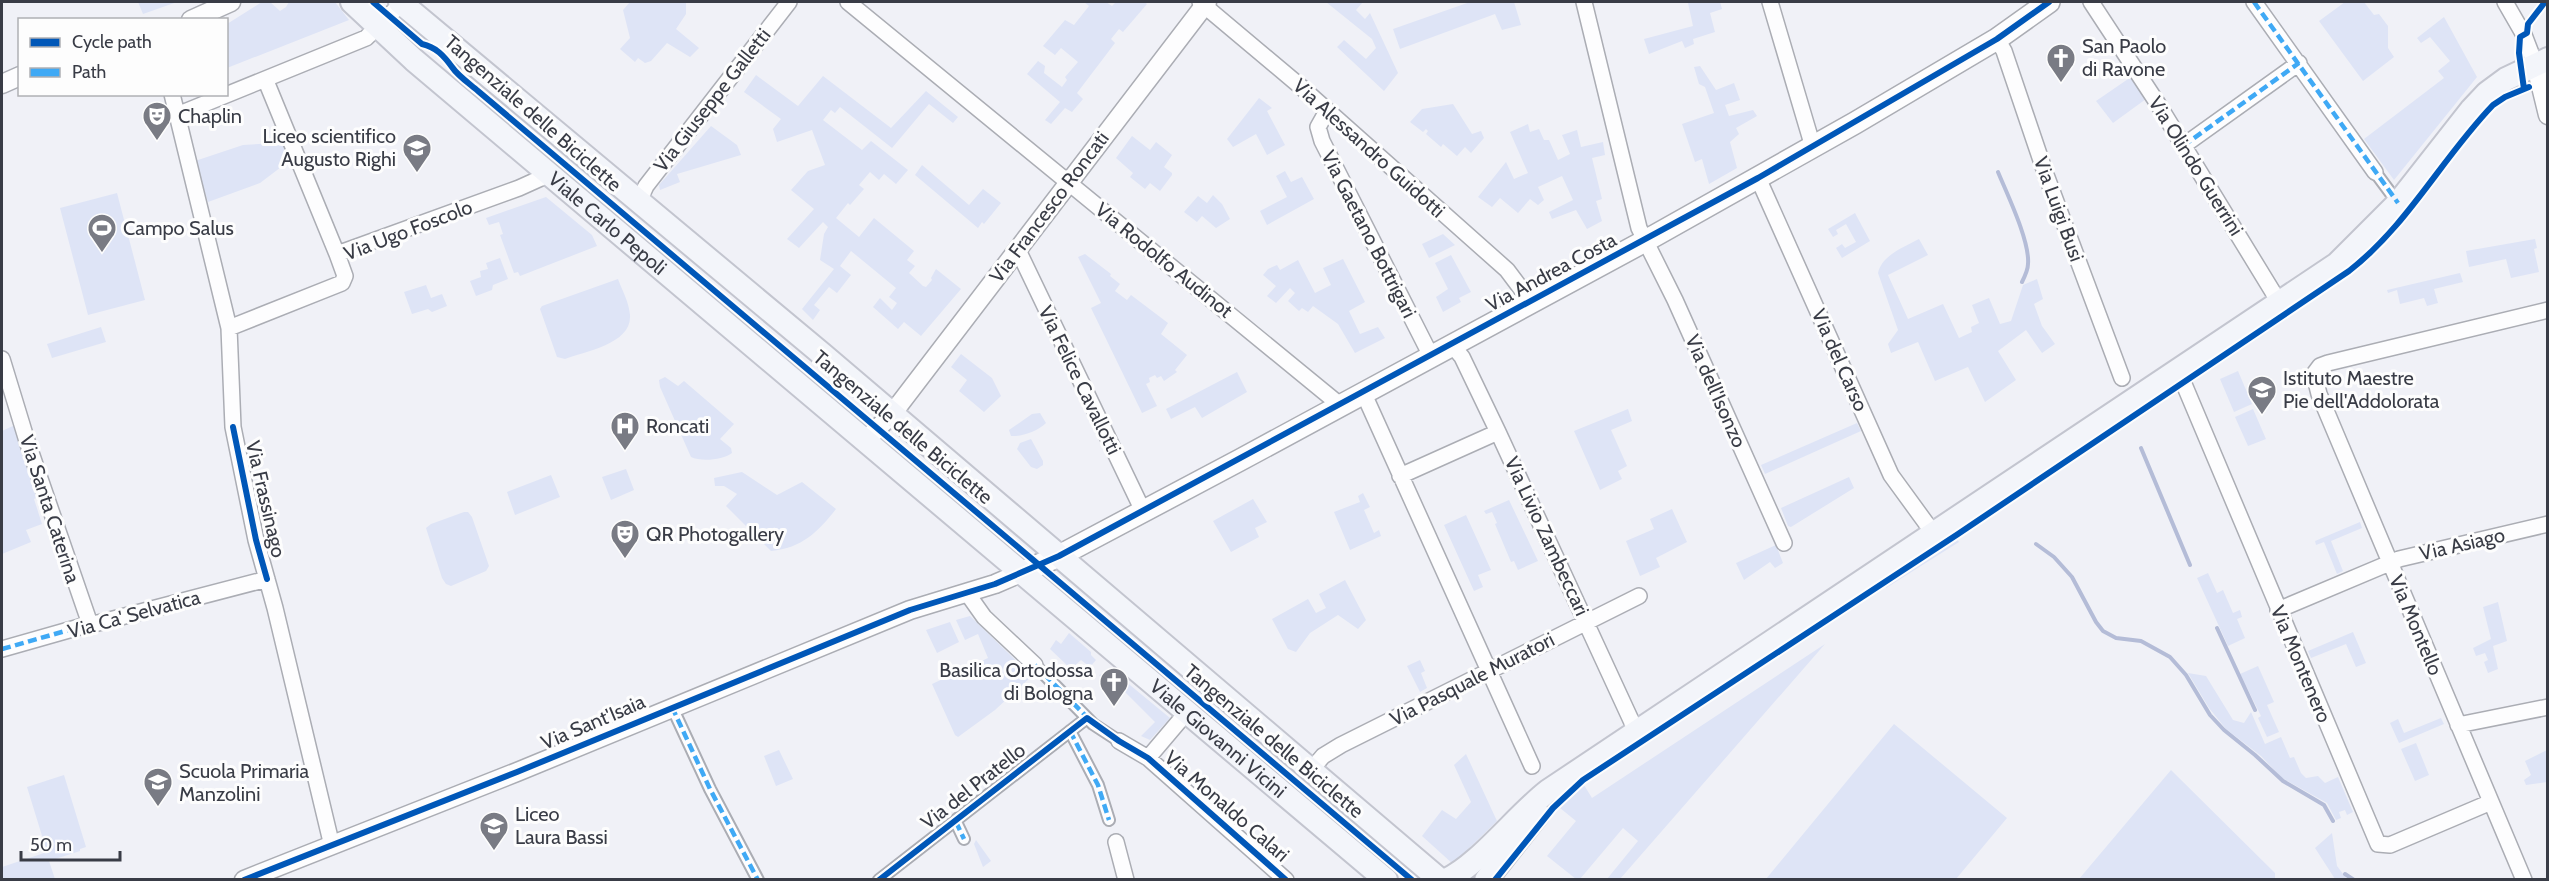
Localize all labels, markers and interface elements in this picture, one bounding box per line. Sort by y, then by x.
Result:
legend [18,18,228,96]
street label: Via Giuseppe Galletti [649,24,775,176]
street label: Tangenziale delle Biciclette [440,30,626,196]
text: Cycle path [72,31,152,53]
place label: San Paolo di Ravone [2082,34,2166,81]
church icon: San Paolo di Ravone [2045,42,2077,84]
text: Path [72,61,106,83]
street label: Via Alessandro Guidotti [1288,73,1450,223]
street label: Via Olindo Guerrini [2143,92,2249,240]
theatre icon: Chaplin [141,100,173,142]
place label: Chaplin [178,104,242,128]
place label: Liceo scientifico Augusto Righi [262,124,396,171]
street label: Via Francesco Roncati [984,127,1114,287]
school or university icon: Liceo scientifico Augusto Righi [401,132,433,174]
street label: Via Gaetano Bottrigari [1316,146,1422,322]
street label: Via Luigi Busi [2029,153,2089,265]
street label: Viale Carlo Pepoli [543,167,671,280]
street label: Via Ugo Foscolo [340,195,476,265]
street label: Via Rodolfo Audinot [1091,197,1238,323]
sports icon: Campo Salus [86,212,118,254]
place label: Campo Salus [123,216,234,240]
street label: Via Andrea Costa [1482,227,1621,316]
street label: Via Felice Cavallotti [1034,302,1126,458]
street label: Via del Carso [1807,305,1873,415]
street label: Via dell'Isonzo [1680,331,1752,451]
street label: Tangenziale delle Biciclette [808,345,998,509]
place label: Istituto Maestre Pie dell'Addolorata [2283,366,2440,413]
school or university icon: Istituto Maestre Pie dell'Addolorata [2246,374,2278,416]
hospital icon: Roncati [609,410,641,452]
place label: Roncati [646,414,709,438]
street label: Via Santa Caterina [15,432,85,587]
street label: Via Frassinago [241,438,291,560]
street label: Via Livio Zambeccari [1500,453,1594,619]
theatre icon: QR Photogallery [609,518,641,560]
place label: QR Photogallery [646,522,784,546]
street label: Via Asiago [2417,523,2507,565]
street label: Via Montello [2384,571,2448,679]
street label: Via Ca' Selvatica [65,585,203,643]
street label: Via Montenero [2266,602,2336,726]
street label: Via Pasquale Muratori [1386,627,1558,731]
place label: Basilica Ortodossa di Bologna [939,658,1093,705]
street label: Tangenziale delle Biciclette [1179,659,1369,823]
church icon: Basilica Ortodossa di Bologna [1098,666,1130,708]
street label: Viale Giovanni Vicini [1145,674,1291,803]
street label: Via Sant'Isaia [537,689,649,755]
street label: Via del Pratello [916,738,1030,834]
street label: Via Monaldo Calari [1160,745,1294,867]
place label: Scuola Primaria Manzolini [179,759,310,806]
school or university icon: Scuola Primaria Manzolini [142,766,174,808]
place label: Liceo Laura Bassi [515,802,608,849]
school or university icon: Liceo Laura Bassi [478,810,510,852]
scale bar [21,824,120,862]
text: 50 m [30,834,72,856]

